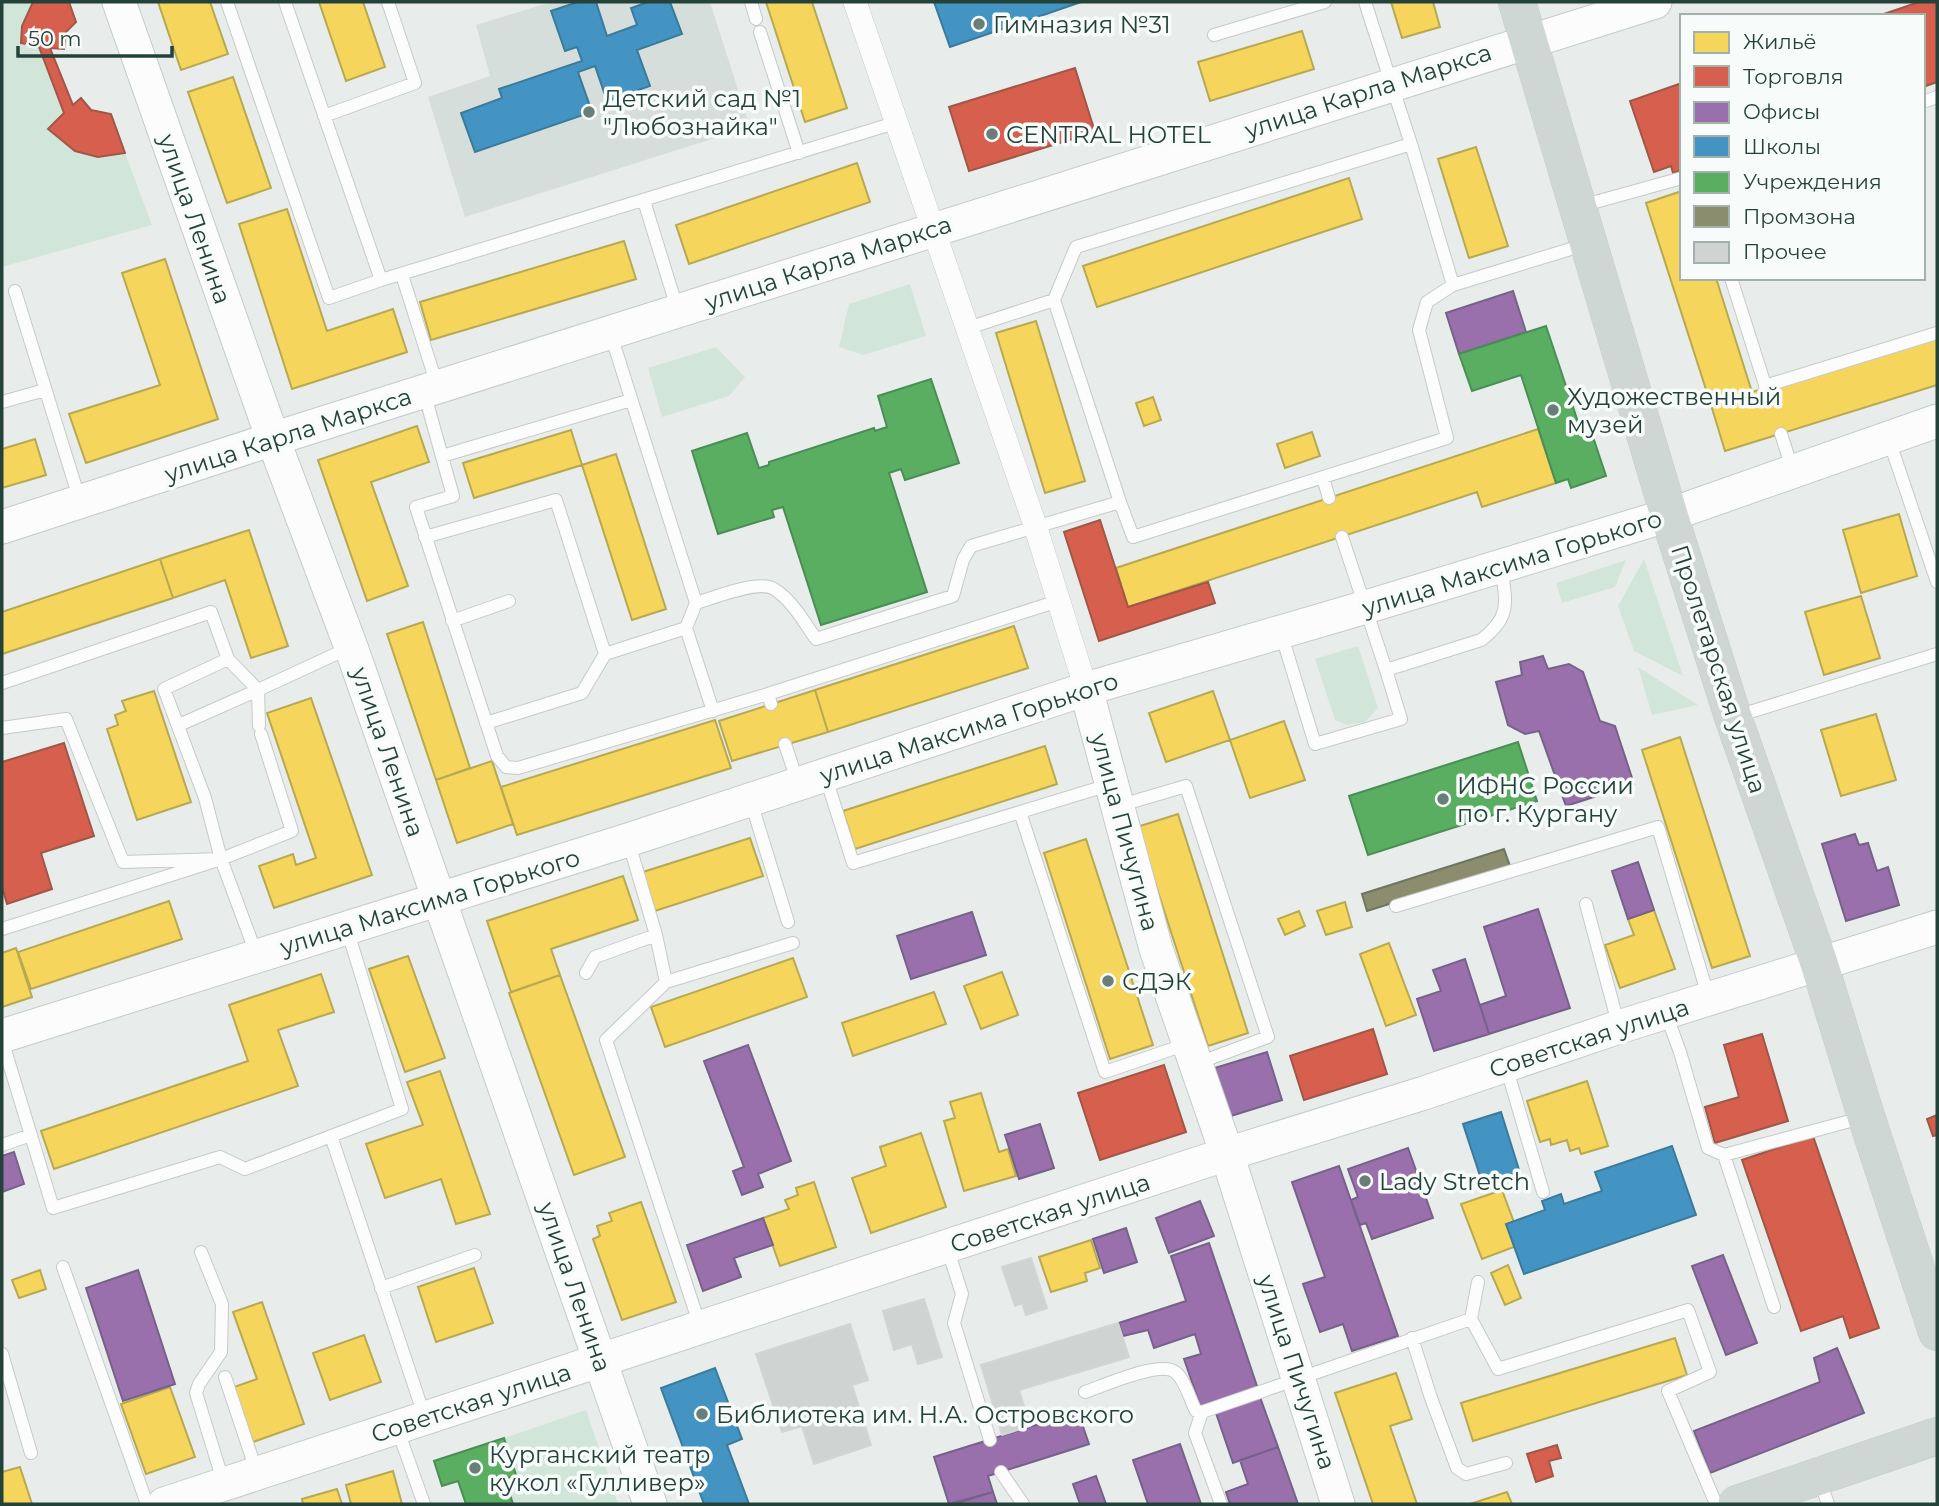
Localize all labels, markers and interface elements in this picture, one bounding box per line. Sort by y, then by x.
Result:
place label: Гимназия №31 [993,10,1171,39]
scale bar [18,14,172,58]
legend [1680,14,1925,280]
marker: Гимназия №31 [971,16,987,32]
text: 50 m [28,26,82,51]
text: Жильё [1743,29,1817,54]
street label: улица Карла Маркса [1240,37,1495,145]
text: Торговля [1743,64,1844,89]
place label: Детский cад №1 "Любознайка" [603,84,801,141]
text: Офисы [1743,99,1820,124]
marker: Детский cад №1 "Любознайка" [581,104,597,120]
place label: СENTRAL HOTEL [1006,120,1211,149]
marker: СENTRAL HOTEL [984,126,1000,142]
street label: улица Ленина [152,129,238,308]
text: Школы [1743,134,1821,159]
text: Учреждения [1743,169,1882,194]
text: Промзона [1743,204,1856,229]
street label: улица Карла Маркса [700,209,955,317]
text: Прочее [1743,239,1827,264]
street label: улица Карла Маркса [160,381,415,489]
place label: Художественный музей [1567,382,1781,439]
marker: Художественный музей [1545,402,1561,418]
street label: улица Максима Горького [1358,504,1665,623]
street label: Пролетарская улица [1665,541,1773,797]
street label: улица Ленина [345,662,431,841]
street label: улица Максима Горького [815,666,1122,790]
street label: улица Пичугина [1084,729,1165,934]
place label: ИФНС России по г. Кургану [1457,771,1634,828]
marker: ИФНС России по г. Кургану [1435,791,1451,807]
street label: улица Максима Горького [276,843,583,962]
place label: СДЭК [1122,967,1192,996]
marker: СДЭК [1100,973,1116,989]
street label: Советская улица [1485,992,1693,1084]
street label: Советская улица [946,1167,1154,1259]
place label: Lady Stretch [1379,1167,1530,1196]
marker: Lady Stretch [1357,1173,1373,1189]
street label: улица Ленина [532,1197,618,1376]
street label: улица Пичугина [1251,1270,1342,1473]
street label: Советская улица [367,1357,575,1449]
place label: Библиотека им. Н.А. Островского [716,1400,1134,1429]
marker: Библиотека им. Н.А. Островского [694,1406,710,1422]
place label: Курганский театр кукол «Гулливер» [489,1440,711,1497]
marker: Курганский театр кукол «Гулливер» [467,1460,483,1476]

